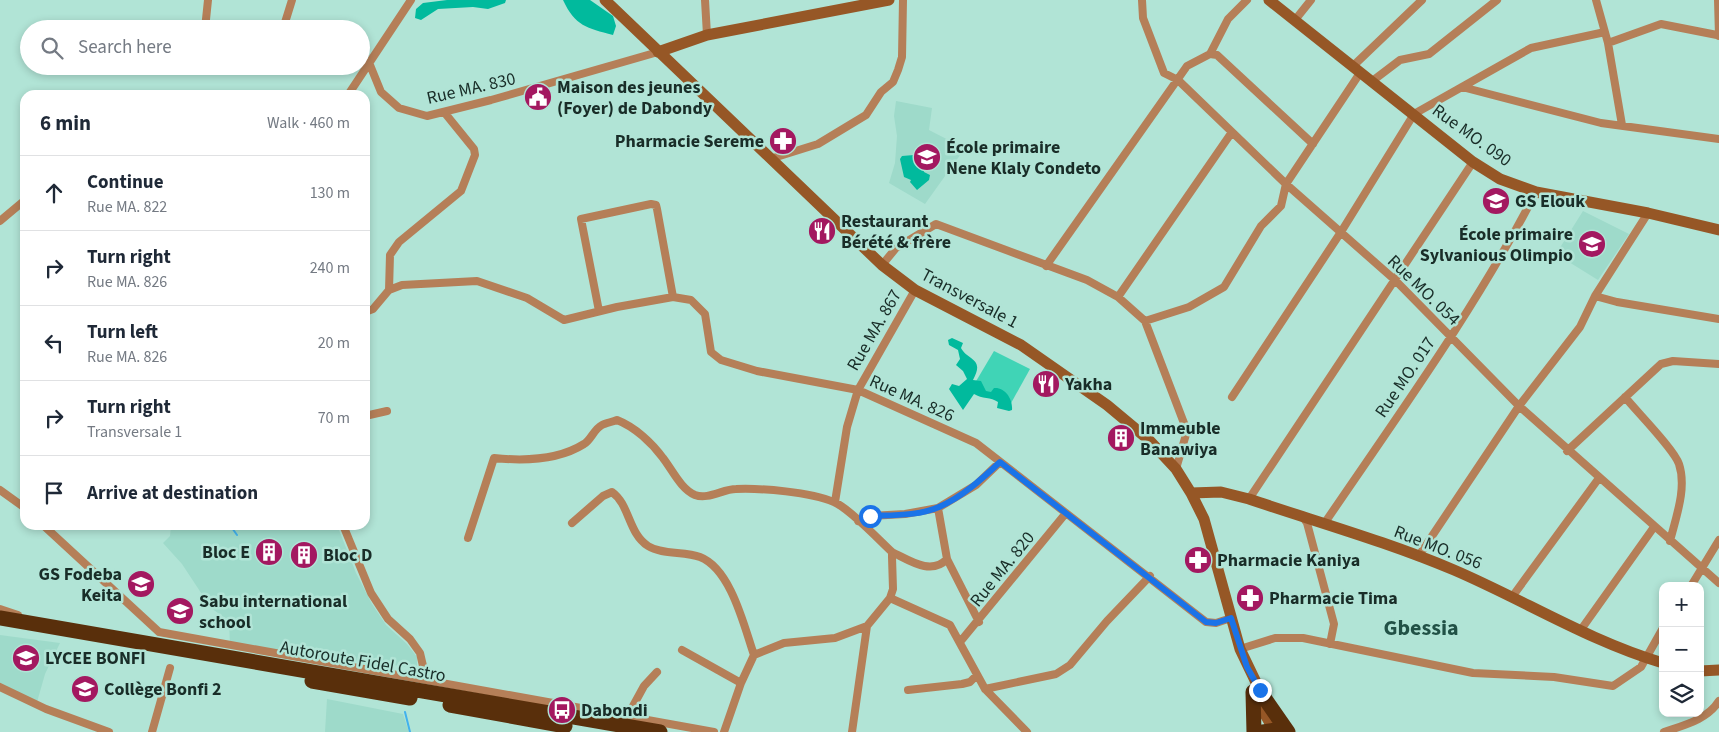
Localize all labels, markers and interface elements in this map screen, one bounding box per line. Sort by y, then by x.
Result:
search box [20,20,370,75]
icon: search [38,34,66,62]
text: Search here [78,34,172,61]
street label: Rue MA. 830 [424,66,518,111]
place label: Maison des jeunes (Foyer) de Dabondy [557,75,713,121]
public building icon: Maison des jeunes (Foyer) de Dabondy [523,82,553,112]
street label: Rue MO. 090 [1427,98,1517,173]
text: 6 min [40,108,91,138]
text: Walk · 460 m [267,112,350,134]
pharmacy icon: Pharmacie Sereme [768,126,798,156]
place label: Pharmacie Sereme [615,129,764,154]
place label: École primaire Nene Klaly Condeto [946,135,1101,181]
school or university icon: École primaire Nene Klaly Condeto [912,142,942,172]
text: Continue [87,169,164,196]
icon: ahead [40,179,68,207]
text: 130 m [310,182,350,204]
school or university icon: GS Elouk [1481,186,1511,216]
place label: GS Elouk [1515,189,1585,214]
text: Rue MA. 822 [87,196,167,218]
place label: Restaurant Bérété & frère [841,209,951,255]
restaurant icon: Restaurant Bérété & frère [807,216,837,246]
place label: École primaire Sylvanious Olimpio [1420,222,1573,268]
school or university icon: École primaire Sylvanious Olimpio [1577,229,1607,259]
text: Turn right [87,244,171,271]
street label: Rue MO. 054 [1382,249,1466,332]
icon: right [40,254,68,282]
text: 240 m [310,257,350,279]
street label: Transversale 1 [917,262,1023,335]
text: Rue MA. 826 [87,271,167,293]
street label: Rue MA. 867 [841,285,908,376]
text: Turn left [87,319,158,346]
icon: left [40,329,68,357]
text: 20 m [318,332,350,354]
street label: Rue MO. 017 [1369,332,1442,423]
text: Rue MA. 826 [87,346,167,368]
street label: Rue MA. 826 [865,369,958,428]
restaurant icon: Yakha [1031,369,1061,399]
place label: Yakha [1064,372,1112,397]
text: Turn right [87,394,171,421]
icon: right [40,404,68,432]
text: 70 m [318,407,350,429]
place label: Immeuble Banawiya [1140,416,1221,462]
text: Transversale 1 [87,421,182,443]
building icon: Immeuble Banawiya [1106,423,1136,453]
icon: arrive [40,479,68,507]
text: Arrive at destination [87,480,258,507]
route start [859,505,882,528]
street label: Rue MO. 056 [1390,519,1486,576]
street label: Rue MA. 820 [964,526,1041,612]
building icon: Bloc E [254,537,284,567]
place label: Bloc E [202,540,250,565]
building icon: Bloc D [289,540,319,570]
place label: Bloc D [323,543,372,568]
pharmacy icon: Pharmacie Kaniya [1183,545,1213,575]
place label: Pharmacie Kaniya [1217,548,1360,573]
place label: GS Fodeba Keita [39,562,122,608]
school or university icon: GS Fodeba Keita [126,569,156,599]
map controls [1659,582,1704,717]
button: + [1659,582,1704,627]
pharmacy icon: Pharmacie Tima [1235,583,1265,613]
place label: Pharmacie Tima [1269,586,1398,611]
place label: Sabu international school [199,589,347,635]
school or university icon: Sabu international school [165,596,195,626]
district label: Gbessia [1383,612,1459,644]
button: − [1659,627,1704,672]
street label: Autoroute Fidel Castro [278,635,448,688]
school or university icon: LYCEE BONFI [11,643,41,673]
place label: LYCEE BONFI [45,646,146,671]
button: layers [1659,672,1704,717]
school or university icon: Collège Bonfi 2 [70,674,100,704]
place label: Collège Bonfi 2 [104,677,222,702]
route end [1249,679,1272,702]
bus stop icon: Dabondi [547,695,577,725]
place label: Dabondi [581,698,648,723]

